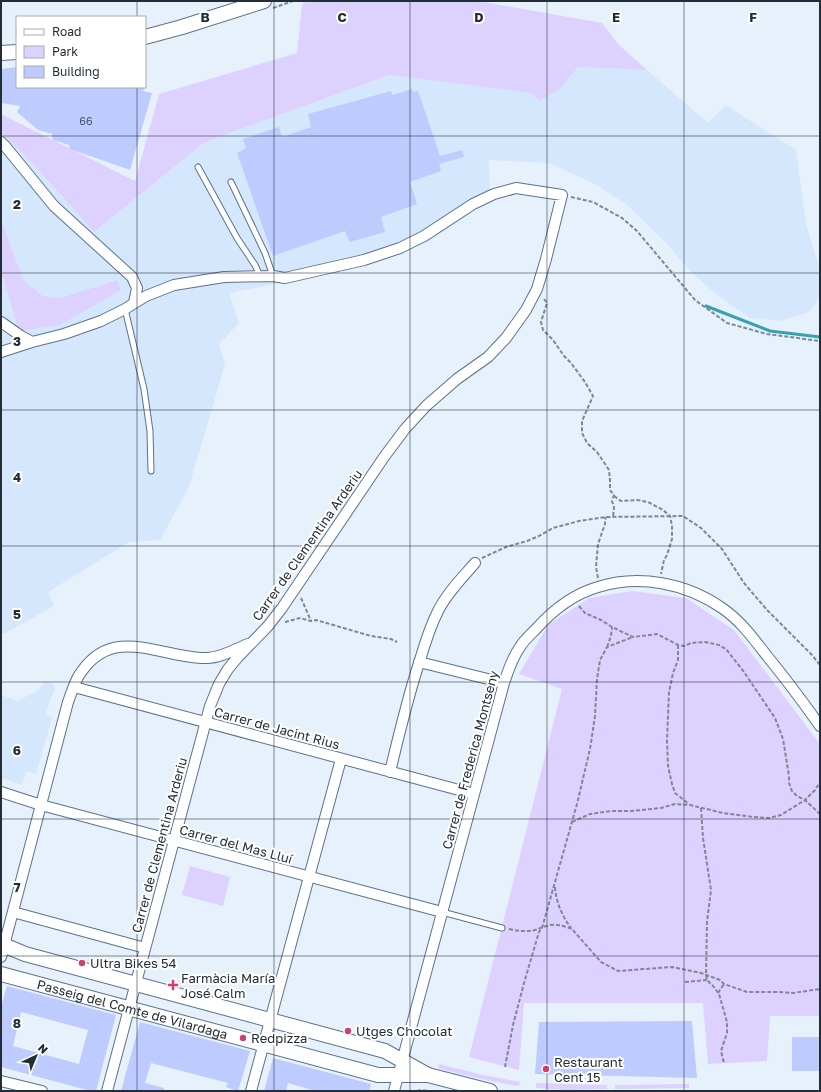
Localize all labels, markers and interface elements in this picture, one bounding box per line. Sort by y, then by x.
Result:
text: B [200,9,210,25]
text: C [337,9,347,25]
text: D [474,9,484,25]
text: E [612,9,620,25]
text: F [749,9,757,25]
legend [16,16,146,88]
text: Road [52,24,81,39]
text: Park [52,44,78,59]
text: Building [52,64,100,79]
house number: 66 [79,114,93,127]
text: 2 [13,196,21,212]
text: 3 [13,333,21,349]
street label: Carrer de Clementina Arderiu [249,466,365,624]
text: 4 [13,469,21,485]
text: 5 [13,606,21,622]
street label: Carrer de Frederica Montseny [438,668,502,851]
street label: Carrer de Jacint Rius [212,704,342,752]
text: 6 [13,742,21,758]
street label: Carrer de Clementina Arderiu [128,755,190,935]
street label: Carrer del Mas Lluí [178,821,296,867]
text: 7 [13,879,21,895]
place label: Ultra Bikes 54 [90,955,177,971]
marker: Ultra Bikes 54 [77,958,87,968]
place label: Farmàcia María José Calm [181,970,275,1001]
street label: Passeig del Comte de Vilardaga [35,976,230,1042]
marker: Farmàcia María José Calm [168,980,178,990]
text: 8 [13,1015,21,1031]
place label: Utges Chocolat [356,1023,452,1039]
marker: Utges Chocolat [343,1026,353,1036]
place label: Redpizza [251,1030,307,1046]
marker: Redpizza [238,1033,248,1043]
north arrow [16,1036,56,1076]
text: N [36,1041,51,1056]
place label: Restaurant Cent 15 [554,1054,623,1085]
marker: Restaurant Cent 15 [541,1064,551,1074]

